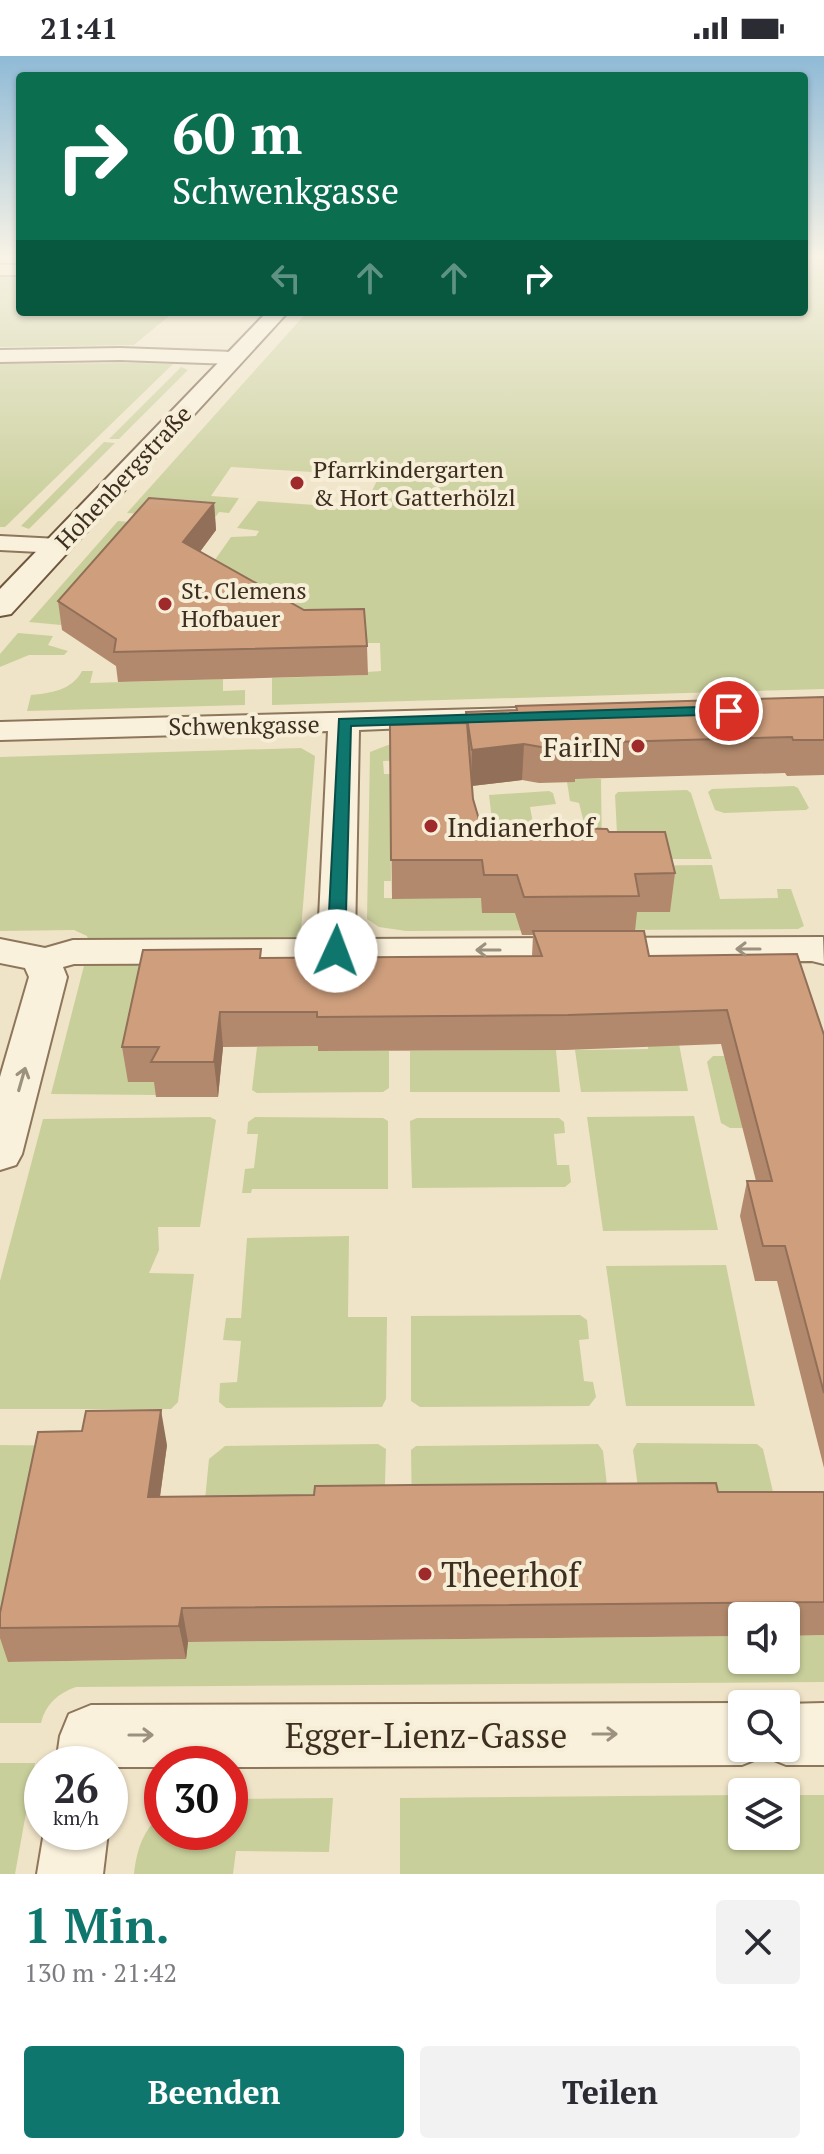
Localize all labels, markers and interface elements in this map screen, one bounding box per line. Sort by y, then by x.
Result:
text: 21:41 [40,8,118,48]
text: 60 m [172,96,302,170]
icon: right [40,104,144,208]
text: Schwenkgasse [172,167,399,214]
icon: left [264,256,308,300]
icon: ahead [348,256,392,300]
icon: ahead [432,256,476,300]
icon: right [516,256,560,300]
street label: Hohenbergstraße [48,398,198,556]
place label: Pfarrkindergarten & Hort Gatterhölzl [313,453,516,513]
marker: Pfarrkindergarten & Hort Gatterhölzl [288,474,306,492]
place label: St. Clemens Hofbauer [181,574,307,634]
marker: St. Clemens Hofbauer [156,595,174,613]
pin [695,677,763,745]
icon: arrive [707,689,751,733]
street label: Schwenkgasse [168,708,320,742]
place label: FairIN [543,728,622,765]
marker: FairIN [629,737,647,755]
place label: Indianerhof [447,808,597,845]
marker: Indianerhof [422,817,440,835]
position arrow [294,909,378,993]
one-way arrow [475,942,502,958]
one-way arrow [735,942,762,957]
one-way arrow [15,1067,30,1093]
place label: Theerhof [441,1552,582,1597]
marker: Theerhof [416,1565,434,1583]
map controls [728,1602,800,1850]
button: sound [728,1602,800,1674]
button: search [728,1690,800,1762]
street label: Egger-Lienz-Gasse [285,1713,567,1758]
one-way arrow [591,1726,618,1742]
one-way arrow [127,1728,154,1743]
speed limit sign: 30 [144,1746,248,1850]
text: 26 [53,1761,99,1814]
button: layers [728,1778,800,1850]
text: km/h [53,1804,99,1831]
text: 1 Min. [24,1893,170,1957]
button: close [716,1900,800,1984]
text: 130 m · 21:42 [24,1955,177,1989]
button: Beenden [24,2046,404,2138]
button: Teilen [420,2046,800,2138]

